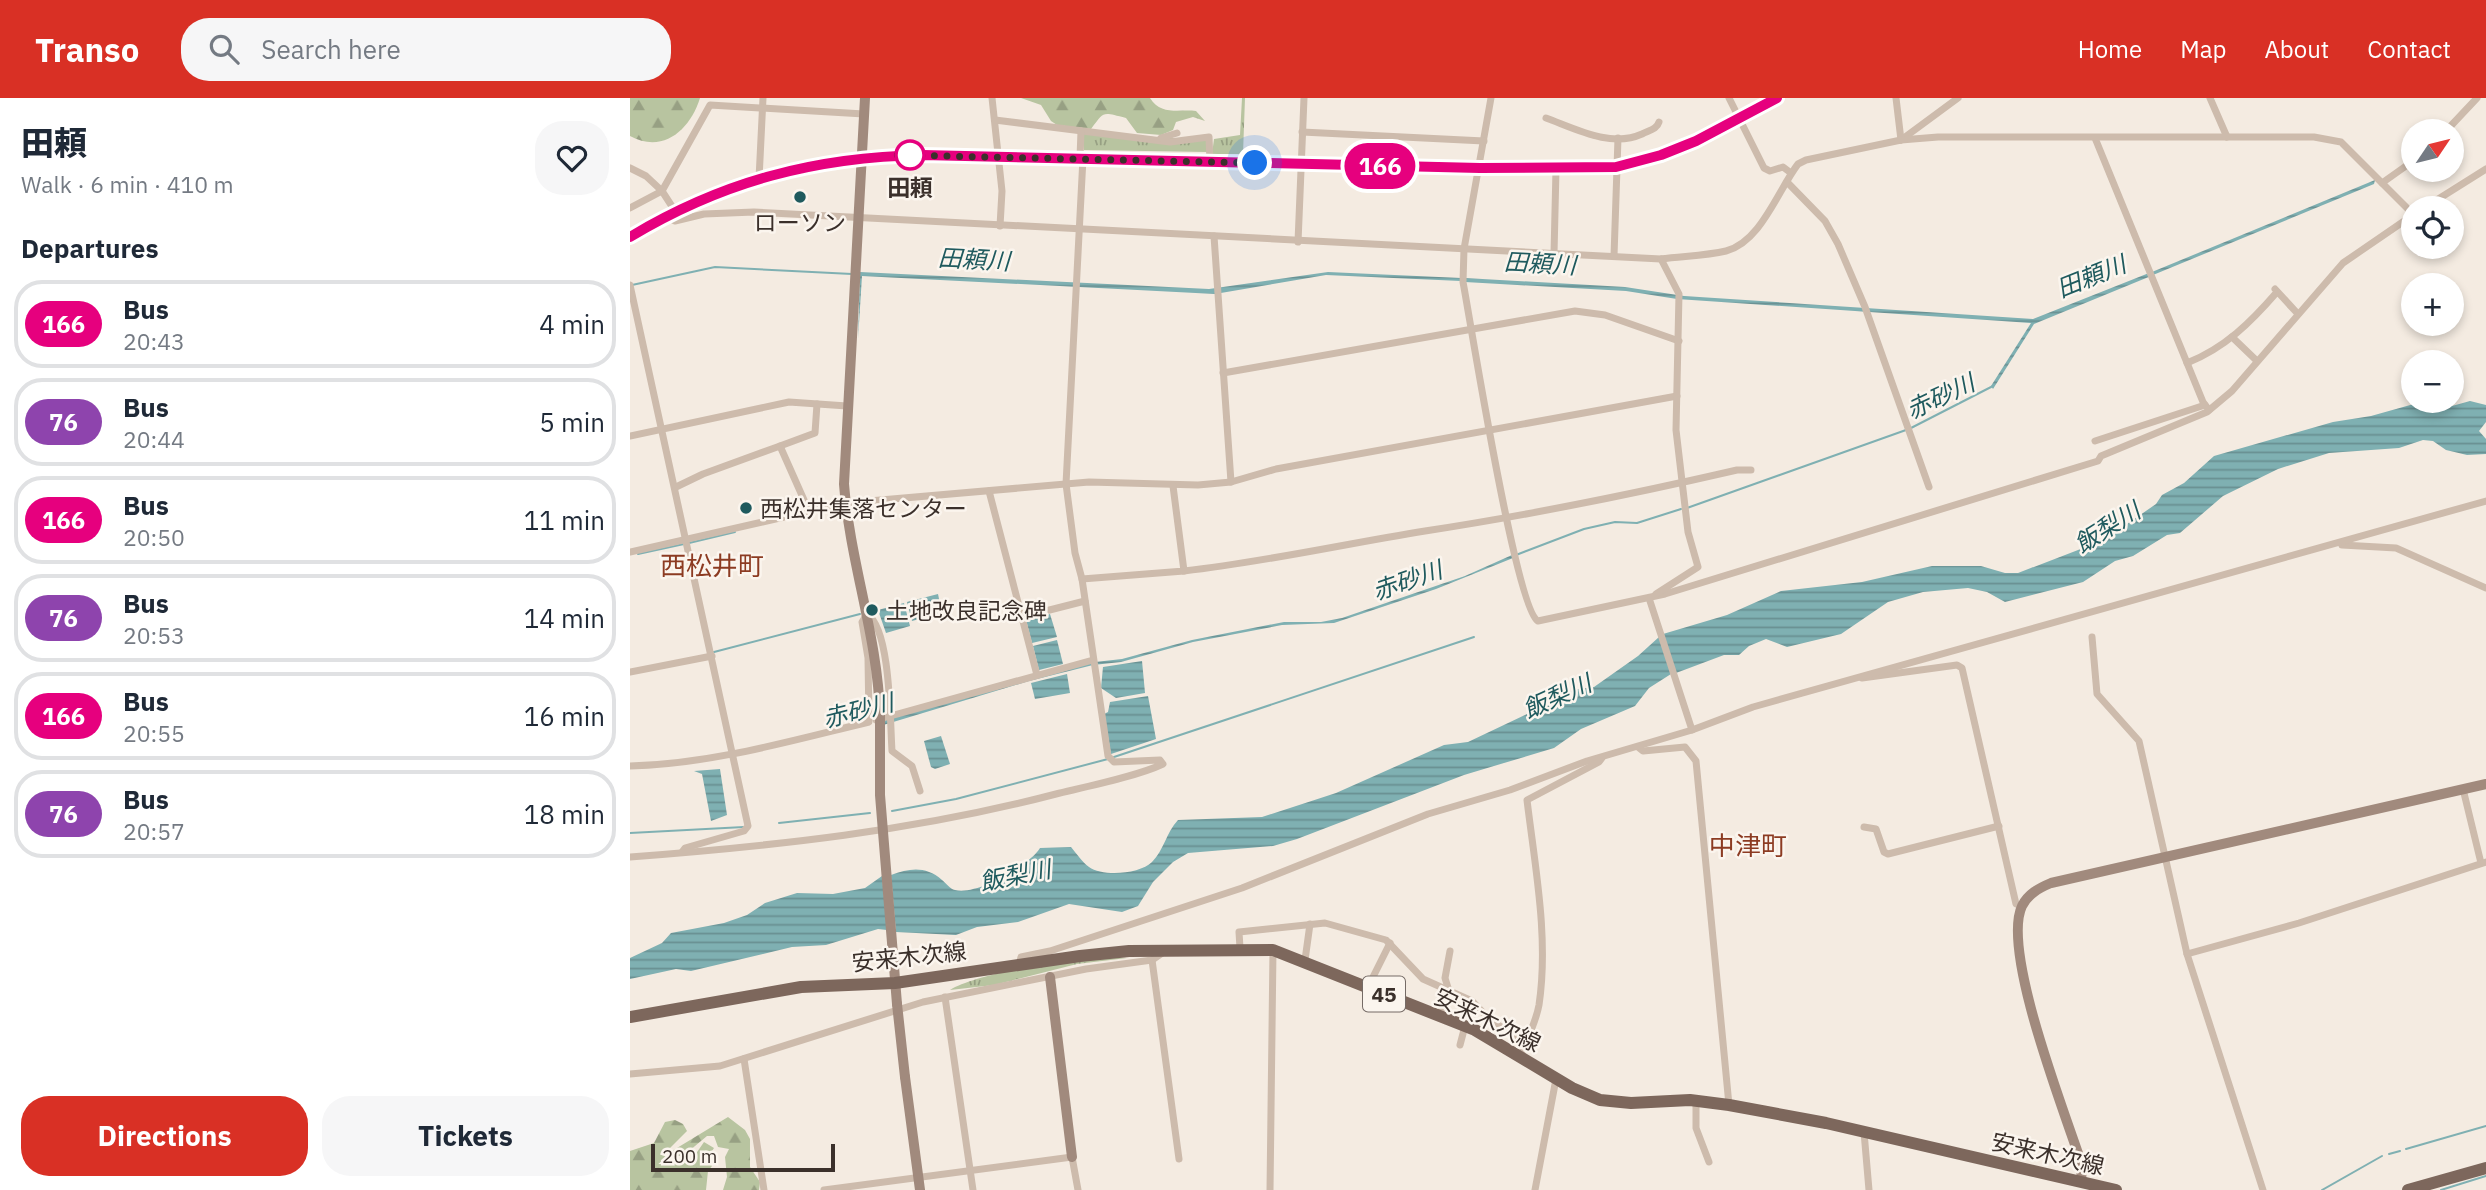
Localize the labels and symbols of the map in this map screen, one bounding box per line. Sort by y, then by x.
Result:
north arrow [2401,119,2464,182]
marker: 田頼 [895,140,925,170]
line badge: 166 [1340,143,1420,189]
your location [1237,145,1272,180]
place label: 田頼 [887,172,933,202]
marker: ローソン [792,189,808,205]
place label: ローソン [754,207,846,237]
water label: 田頼川 [937,241,1014,277]
water label: 田頼川 [1503,245,1580,281]
water label: 田頼川 [2052,247,2133,304]
water label: 赤砂川 [1901,365,1982,426]
place label: 西松井集落センター [760,493,967,523]
water label: 飯梨川 [2068,493,2149,560]
marker: 西松井集落センター [738,500,754,516]
district label: 西松井町 [660,548,764,582]
water label: 赤砂川 [1368,552,1449,607]
place label: 土地改良記念碑 [886,595,1047,625]
marker: 土地改良記念碑 [864,602,880,618]
water label: 飯梨川 [1518,666,1599,725]
water label: 赤砂川 [819,685,900,734]
district label: 中津町 [1709,828,1787,862]
water label: 飯梨川 [977,852,1056,898]
street label: 安来木次線 [850,935,968,977]
road number: 45 [1363,976,1405,1012]
street label: 安来木次線 [1430,980,1546,1058]
street label: 安来木次線 [1989,1125,2107,1181]
scale bar [651,1141,835,1173]

